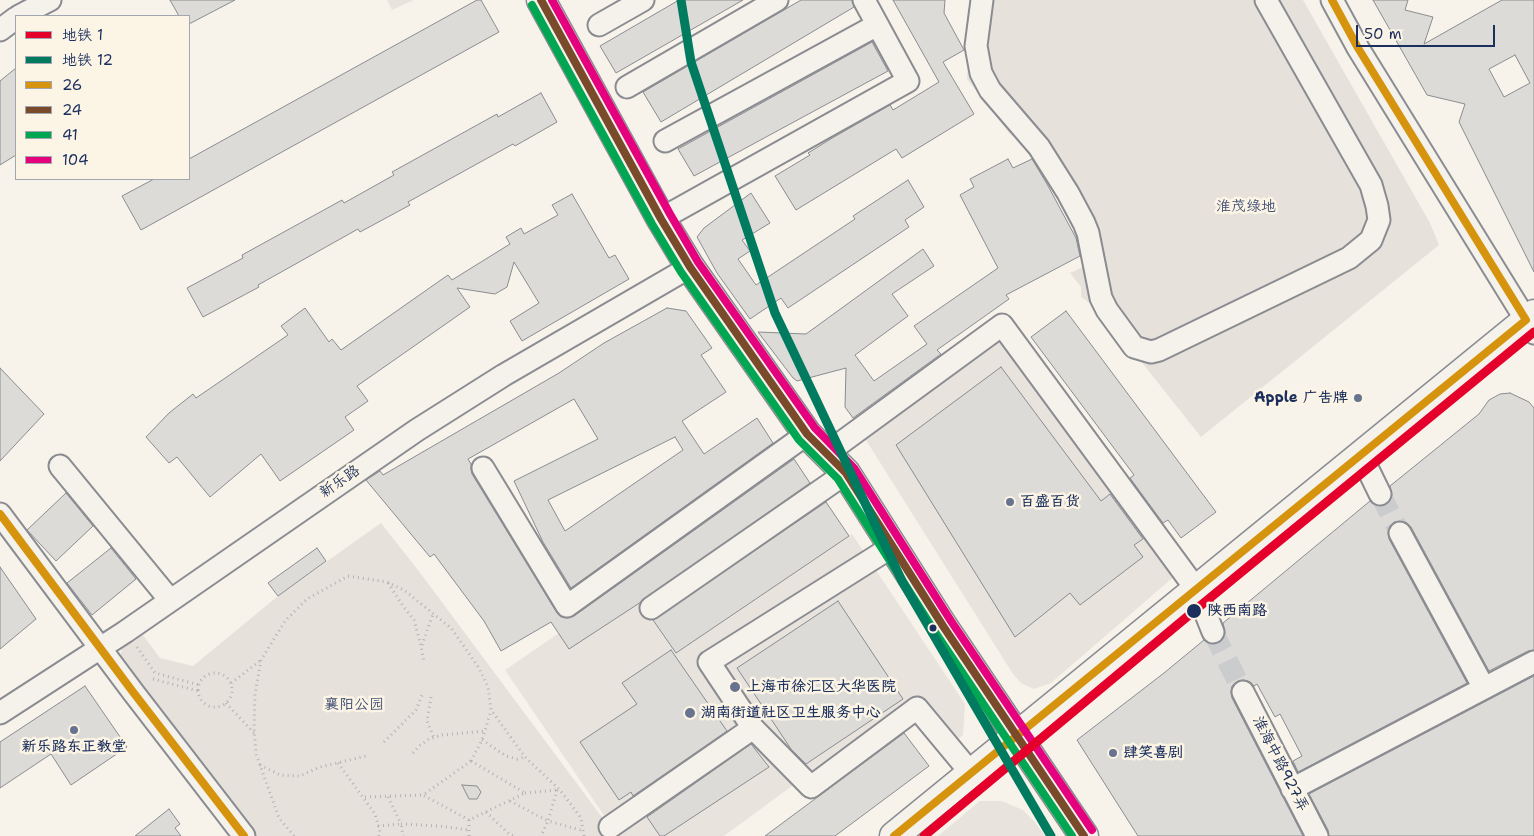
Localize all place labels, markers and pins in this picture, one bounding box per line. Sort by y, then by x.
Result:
place label: Apple 广告牌 [1254,389,1348,407]
marker: Apple 广告牌 [1352,392,1364,404]
place label: 百盛百货 [1020,493,1080,511]
marker: 百盛百货 [1004,496,1016,508]
marker: 陕西南路 [1185,602,1203,620]
place label: 陕西南路 [1207,602,1267,620]
unlabelled marker [928,623,938,633]
place label: 上海市徐汇区大华医院 [746,678,896,696]
marker: 上海市徐汇区大华医院 [728,680,742,694]
place label: 湖南街道社区卫生服务中心 [701,704,881,722]
marker: 湖南街道社区卫生服务中心 [683,706,697,720]
marker: 新乐路东正教堂 [68,724,80,736]
place label: 新乐路东正教堂 [22,738,126,756]
place label: 肆笑喜剧 [1123,744,1183,762]
marker: 肆笑喜剧 [1107,747,1119,759]

